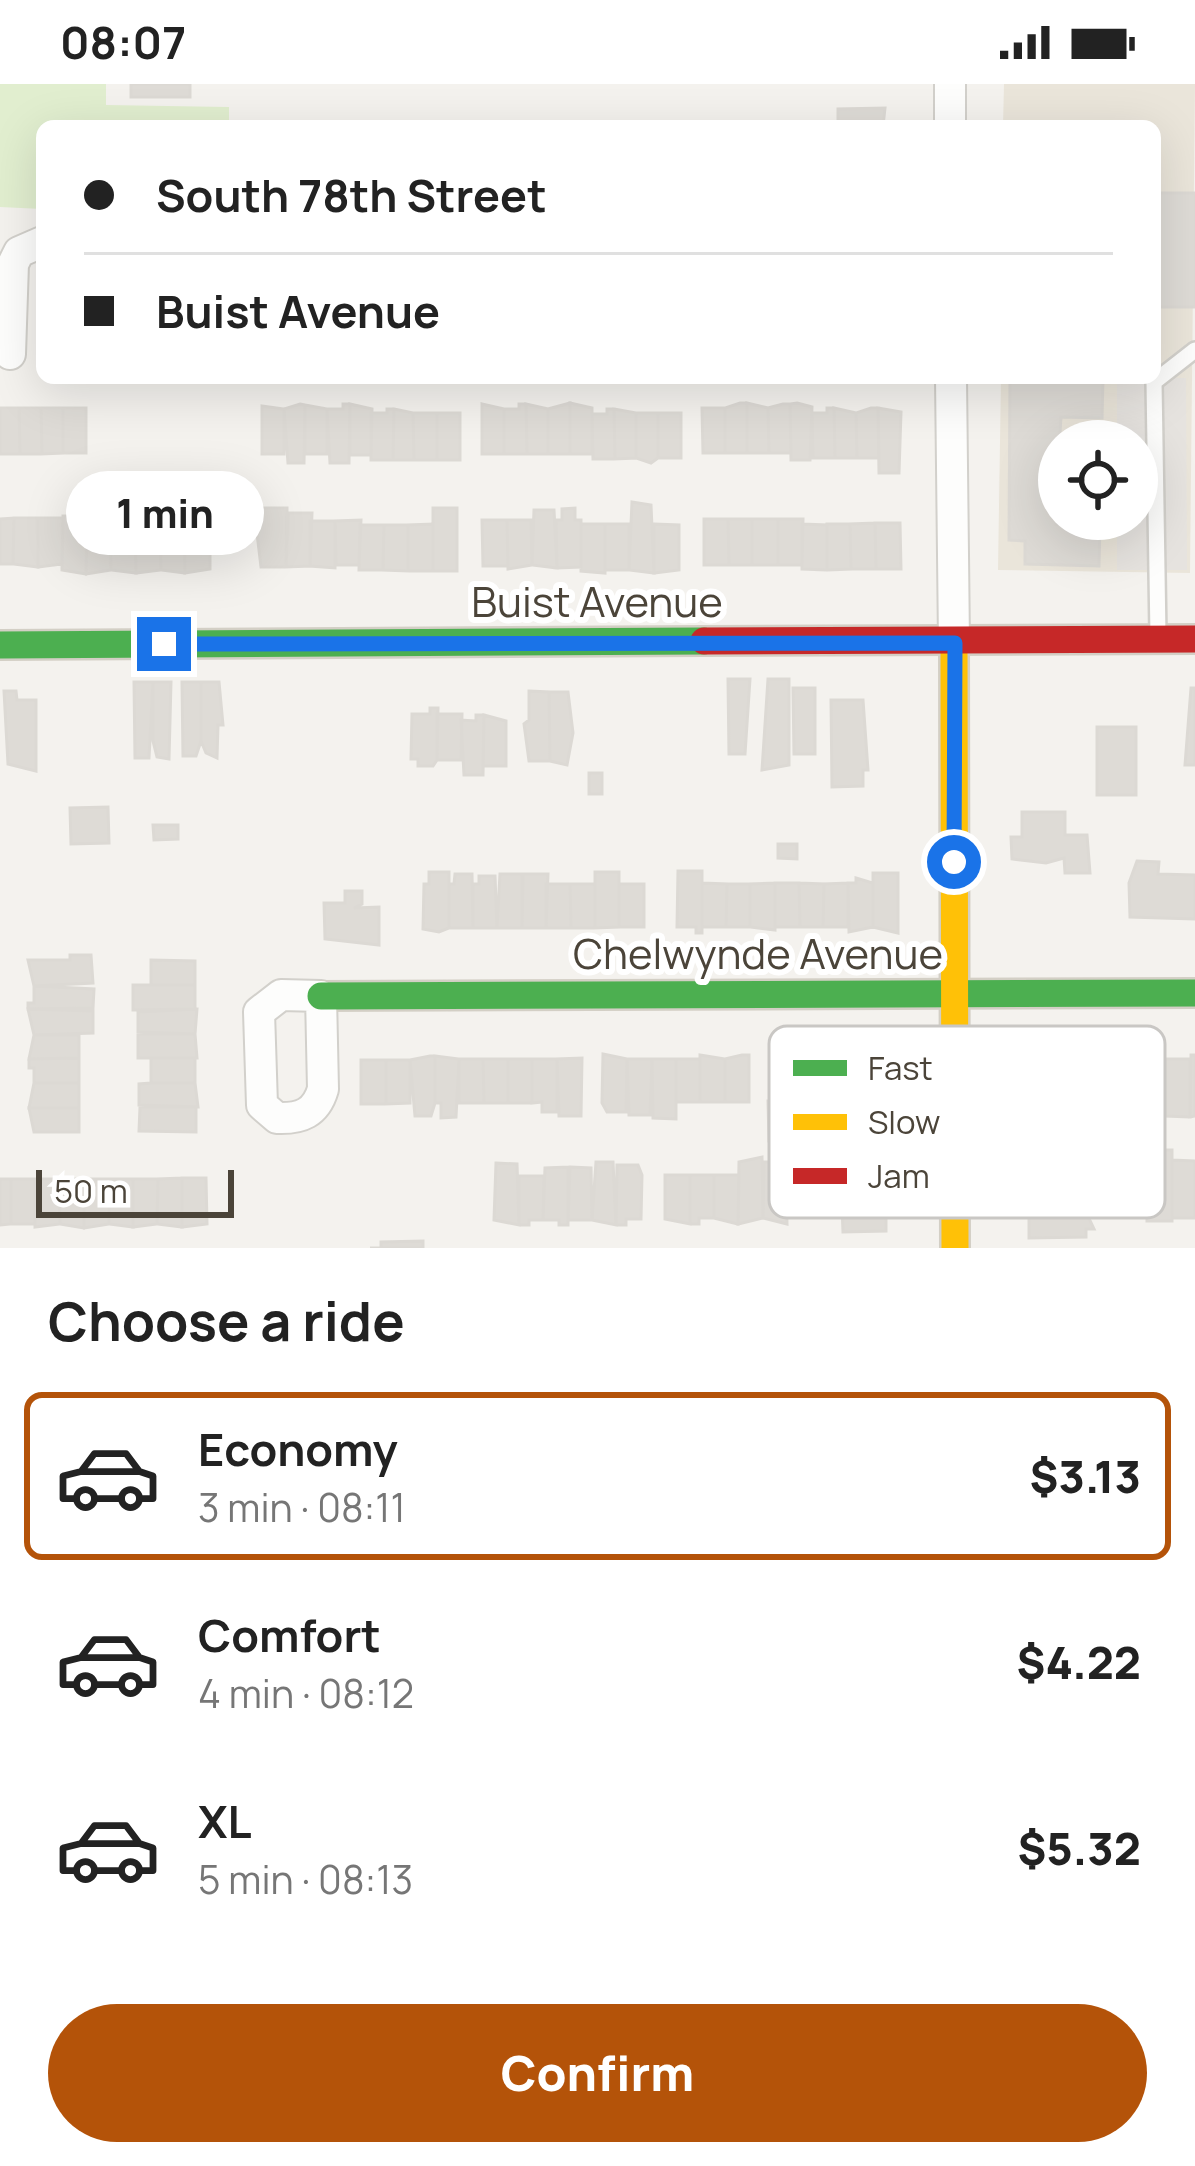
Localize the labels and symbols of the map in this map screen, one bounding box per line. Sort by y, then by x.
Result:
callout: 1 min [65,470,263,554]
street label: Buist Avenue [471,572,723,630]
route end [137,617,191,671]
route start [927,835,981,889]
street label: Chelwynde Avenue [573,924,943,982]
legend [769,1026,1165,1218]
text: Fast [868,1045,933,1090]
text: Slow [868,1099,940,1144]
text: Jam [868,1153,930,1198]
scale bar [36,1164,234,1217]

